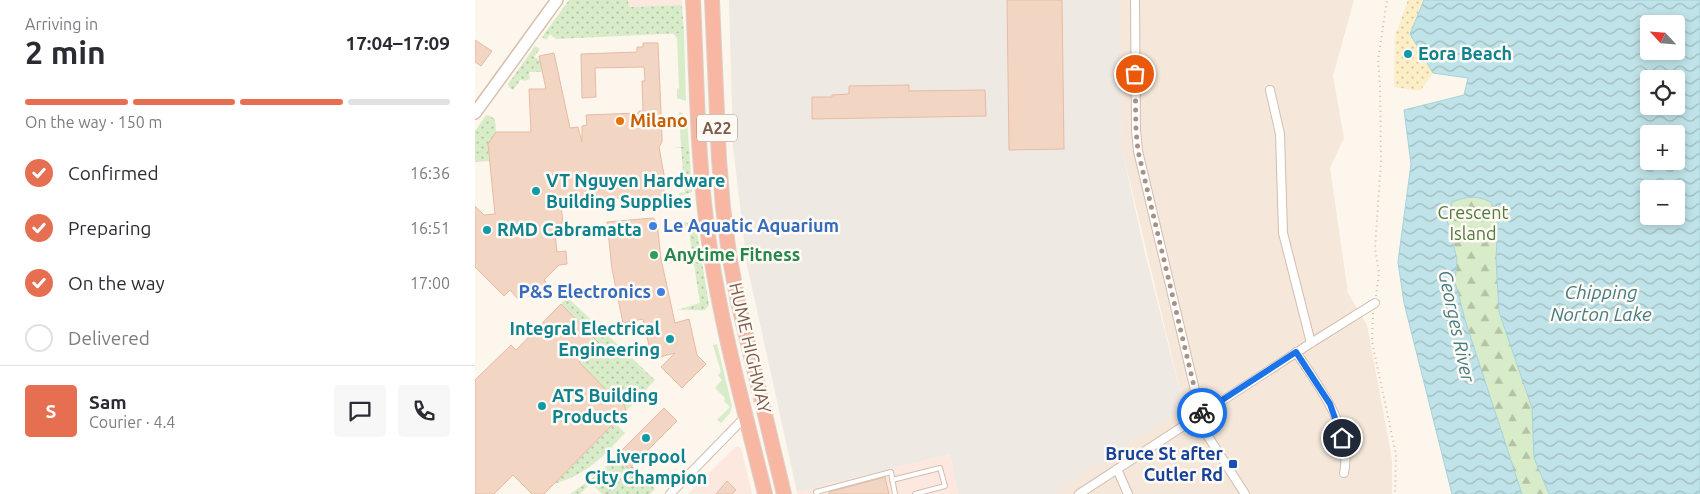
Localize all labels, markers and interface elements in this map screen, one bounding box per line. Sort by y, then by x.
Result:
text: Arriving in [25,15,98,33]
north arrow [1640,15,1685,60]
map controls [1640,15,1685,225]
text: 17:04–17:09 [345,32,450,54]
text: 2 min [25,34,106,70]
place label: Eora Beach [1418,43,1512,63]
marker: Eora Beach [1402,48,1414,60]
pin [1114,53,1156,95]
icon: bag [1121,60,1149,88]
button: locate [1640,70,1685,115]
place label: Milano [630,110,688,130]
text: On the way · 150 m [25,113,162,131]
marker: Milano [614,115,626,127]
road number: A22 [697,115,737,142]
button: + [1640,125,1685,170]
icon: check [25,159,53,187]
text: Confirmed [68,162,159,184]
text: 16:36 [410,164,450,182]
place label: VT Nguyen Hardware Building Supplies [546,170,725,211]
button: − [1640,180,1685,225]
marker: VT Nguyen Hardware Building Supplies [530,185,542,197]
park label: Crescent Island [1437,202,1509,243]
icon: check [25,214,53,242]
place label: Le Aquatic Aquarium [663,215,839,235]
text: Preparing [68,217,152,239]
text: 16:51 [410,219,450,237]
place label: RMD Cabramatta [497,219,642,239]
marker: Le Aquatic Aquarium [647,220,659,232]
marker: RMD Cabramatta [481,224,493,236]
place label: Anytime Fitness [664,244,800,264]
marker: Anytime Fitness [648,249,660,261]
water label: Georges River [1434,268,1480,385]
icon: check [25,269,53,297]
text: On the way [68,272,165,294]
text: 17:00 [410,274,450,292]
street label: HUME HIGHWAY [726,280,776,416]
place label: P&S Electronics [519,281,651,301]
water label: Chipping Norton Lake [1550,281,1652,325]
marker: P&S Electronics [655,286,667,298]
place label: Integral Electrical Engineering [510,318,661,359]
text: Delivered [68,327,150,349]
marker: Integral Electrical Engineering [664,333,676,345]
button: chat [334,385,386,437]
button: phone [398,385,450,437]
place label: ATS Building Products [552,385,658,426]
courier [1177,388,1227,438]
text: Sam [89,391,127,413]
icon: bike [1188,399,1216,427]
text: S [46,400,56,422]
marker: ATS Building Products [536,400,548,412]
text: Courier · 4.4 [89,413,175,431]
pin [1321,417,1363,459]
icon: home [1328,424,1356,452]
marker: Liverpool City Champion [640,432,652,444]
place label: Bruce St after Cutler Rd [1105,443,1224,484]
place label: Liverpool City Champion [585,446,707,487]
marker: Bruce St after Cutler Rd [1227,458,1239,470]

